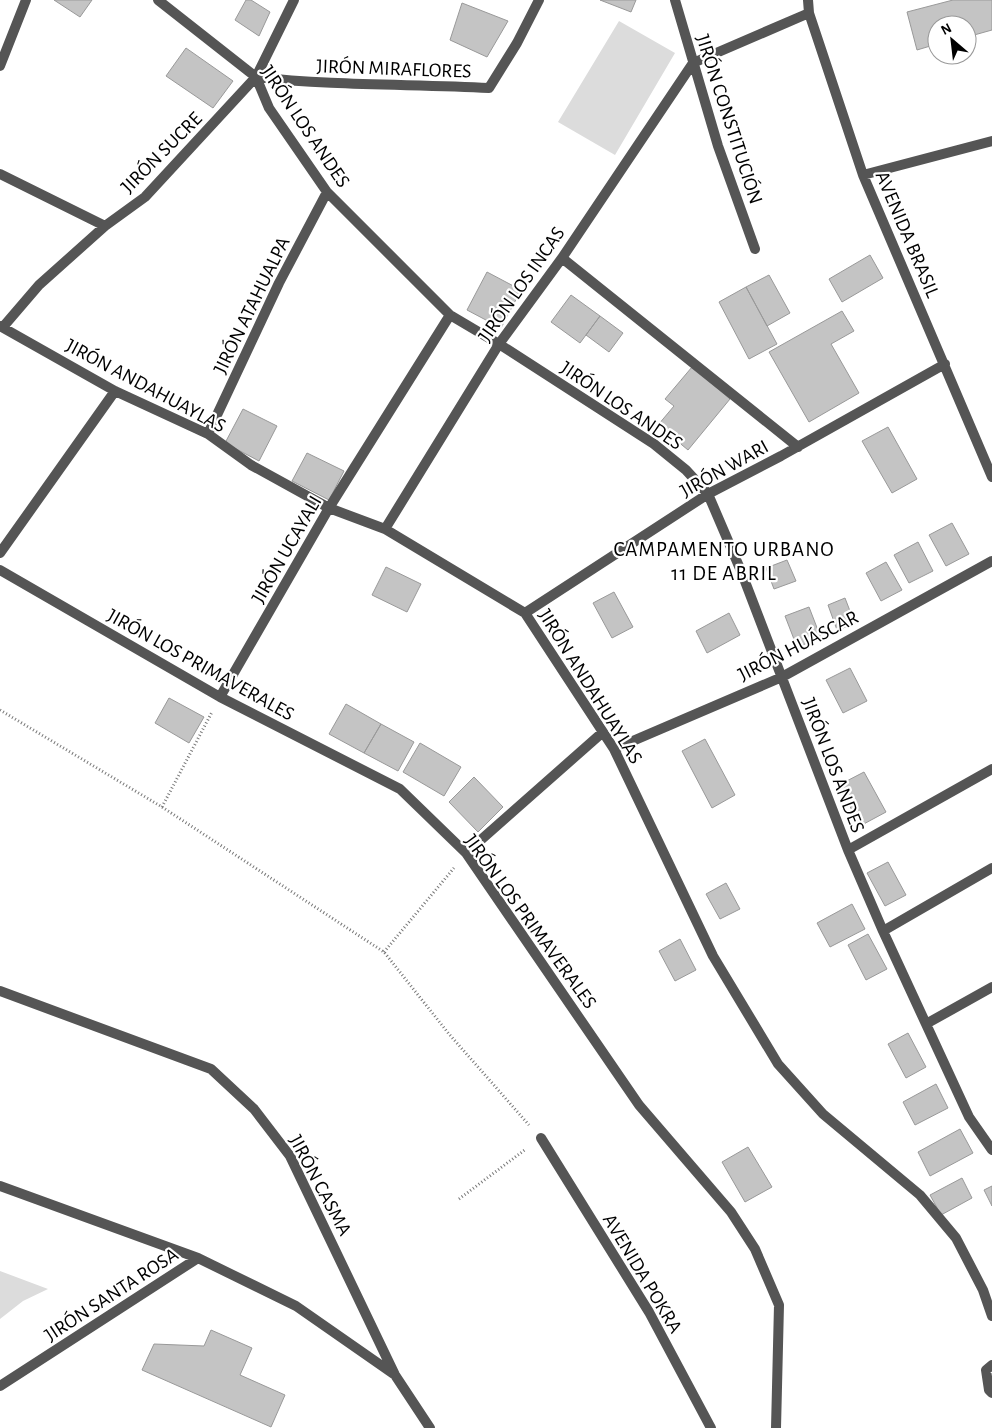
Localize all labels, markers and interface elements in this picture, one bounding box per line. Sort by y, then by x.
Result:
north arrow [927,15,977,65]
text: N [939,21,954,38]
street label: JIRÓN CONSTITUCIÓN [692,32,767,207]
street label: JIRÓN MIRAFLORES [316,55,472,82]
street label: JIRÓN LOS ANDES [257,61,354,191]
street label: JIRÓN SUCRE [117,107,206,197]
street label: AVENIDA BRASIL [871,168,943,301]
street label: JIRÓN LOS INCAS [474,223,569,346]
street label: JIRÓN ATAHUALPA [209,233,294,377]
street label: JIRÓN ANDAHUAYLAS [62,334,229,436]
street label: JIRÓN LOS ANDES [557,357,687,454]
street label: JIRÓN WARI [676,436,772,501]
street label: JIRÓN UCAYALI [247,492,326,607]
district label: CAMPAMENTO URBANO 11 DE ABRIL [613,539,835,584]
street label: JIRÓN LOS PRIMAVERALES [104,604,298,725]
street label: JIRÓN ANDAHUAYLAS [535,605,647,767]
street label: JIRÓN HUÁSCAR [735,606,862,685]
street label: JIRÓN LOS ANDES [798,695,869,835]
street label: JIRÓN LOS PRIMAVERALES [460,830,601,1012]
street label: JIRÓN CASMA [285,1131,356,1239]
street label: AVENIDA POKRA [599,1210,686,1337]
street label: JIRÓN SANTA ROSA [41,1243,182,1345]

